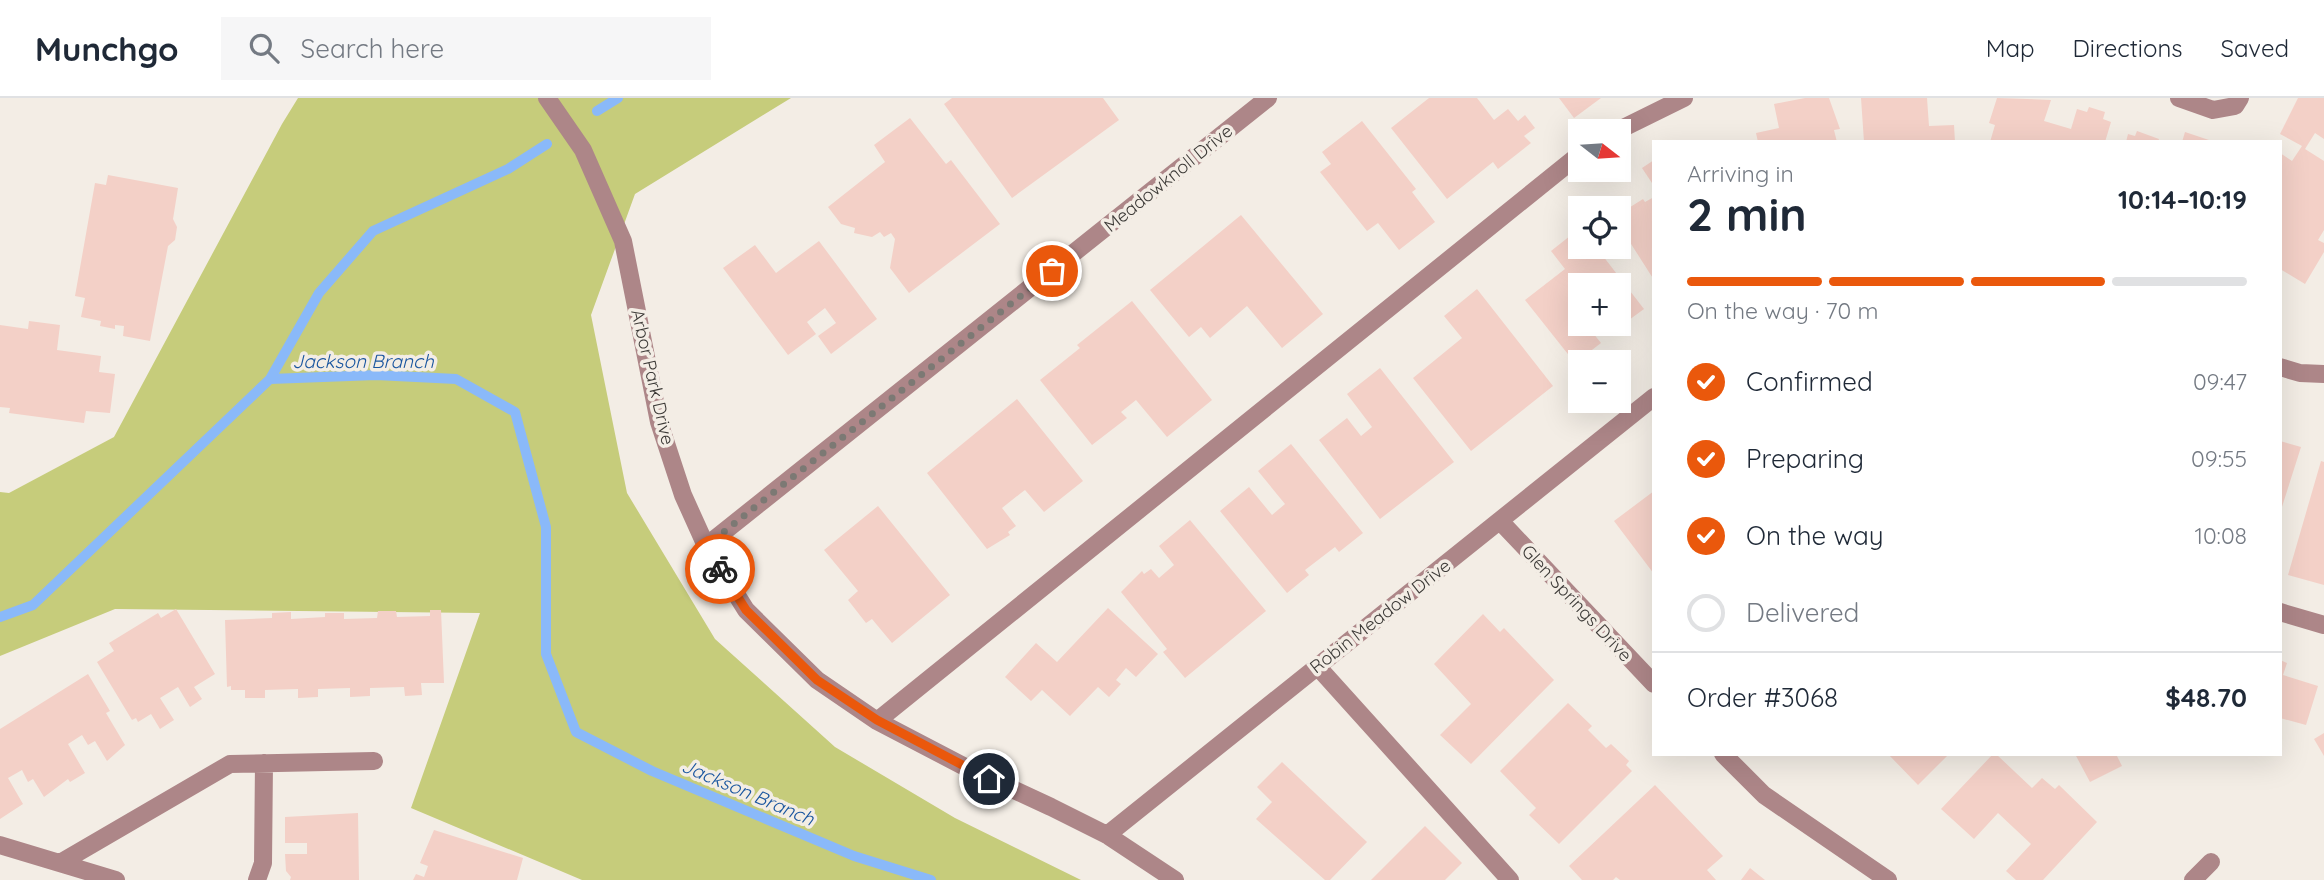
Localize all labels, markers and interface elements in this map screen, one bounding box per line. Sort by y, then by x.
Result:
search box [221,17,711,80]
text: Munchgo [35,28,179,69]
icon: search [245,29,283,67]
text: Search here [301,32,444,65]
text: Map [1986,33,2035,63]
text: Directions [2073,33,2183,63]
text: Saved [2221,33,2289,63]
street label: Meadowknoll Drive [1099,119,1237,237]
north arrow [1568,119,1631,182]
map controls [1568,119,1631,413]
text: Arriving in [1687,159,1794,188]
text: 10:14–10:19 [2118,183,2247,216]
text: 2 min [1687,185,1807,243]
button: locate [1568,196,1631,259]
pin [1022,241,1082,301]
icon: bag [1033,252,1071,290]
button: + [1568,273,1631,336]
text: On the way · 70 m [1687,296,1879,325]
street label: Arbor Park Drive [626,307,680,447]
water label: Jackson Branch [292,349,435,373]
button: − [1568,350,1631,413]
icon: check [1687,363,1725,401]
text: Confirmed [1746,365,1873,398]
text: 09:47 [2193,367,2247,396]
icon: check [1687,440,1725,478]
text: Preparing [1746,442,1864,475]
text: 09:55 [2191,444,2247,473]
icon: check [1687,517,1725,555]
text: On the way [1746,519,1884,552]
text: 10:08 [2194,521,2247,550]
courier [685,534,755,604]
street label: Glen Springs Drive [1517,540,1637,666]
icon: bike [701,550,739,588]
street label: Robin Meadow Drive [1305,554,1455,678]
text: Delivered [1746,596,1859,629]
text: Order #3068 [1687,681,1838,714]
text: $48.70 [2165,681,2247,714]
pin [959,749,1019,809]
water label: Jackson Branch [678,753,819,831]
icon: home [970,760,1008,798]

